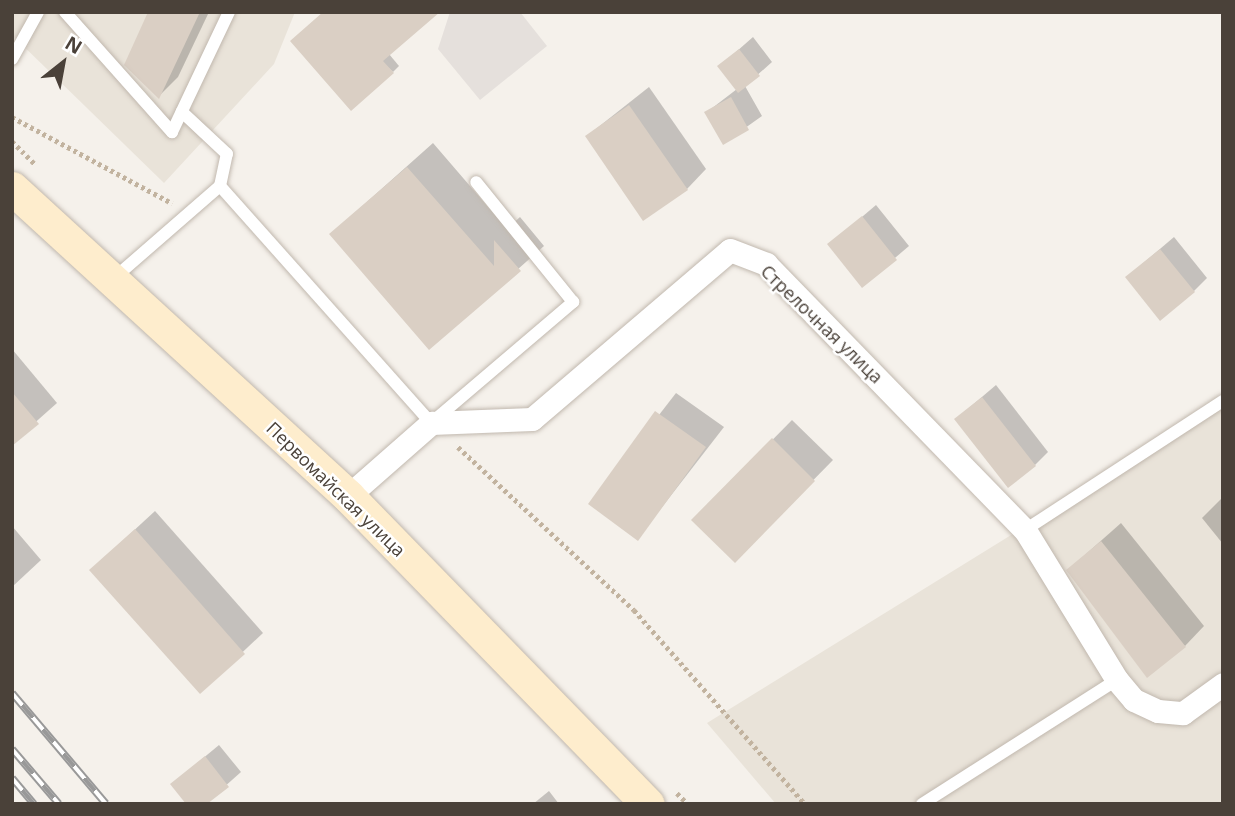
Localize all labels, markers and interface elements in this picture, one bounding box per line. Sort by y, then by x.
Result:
north arrow [28,28,98,98]
text: N [60,30,87,60]
street label: Стрелочная улица [757,260,887,388]
street label: Первомайская улица [262,417,410,561]

